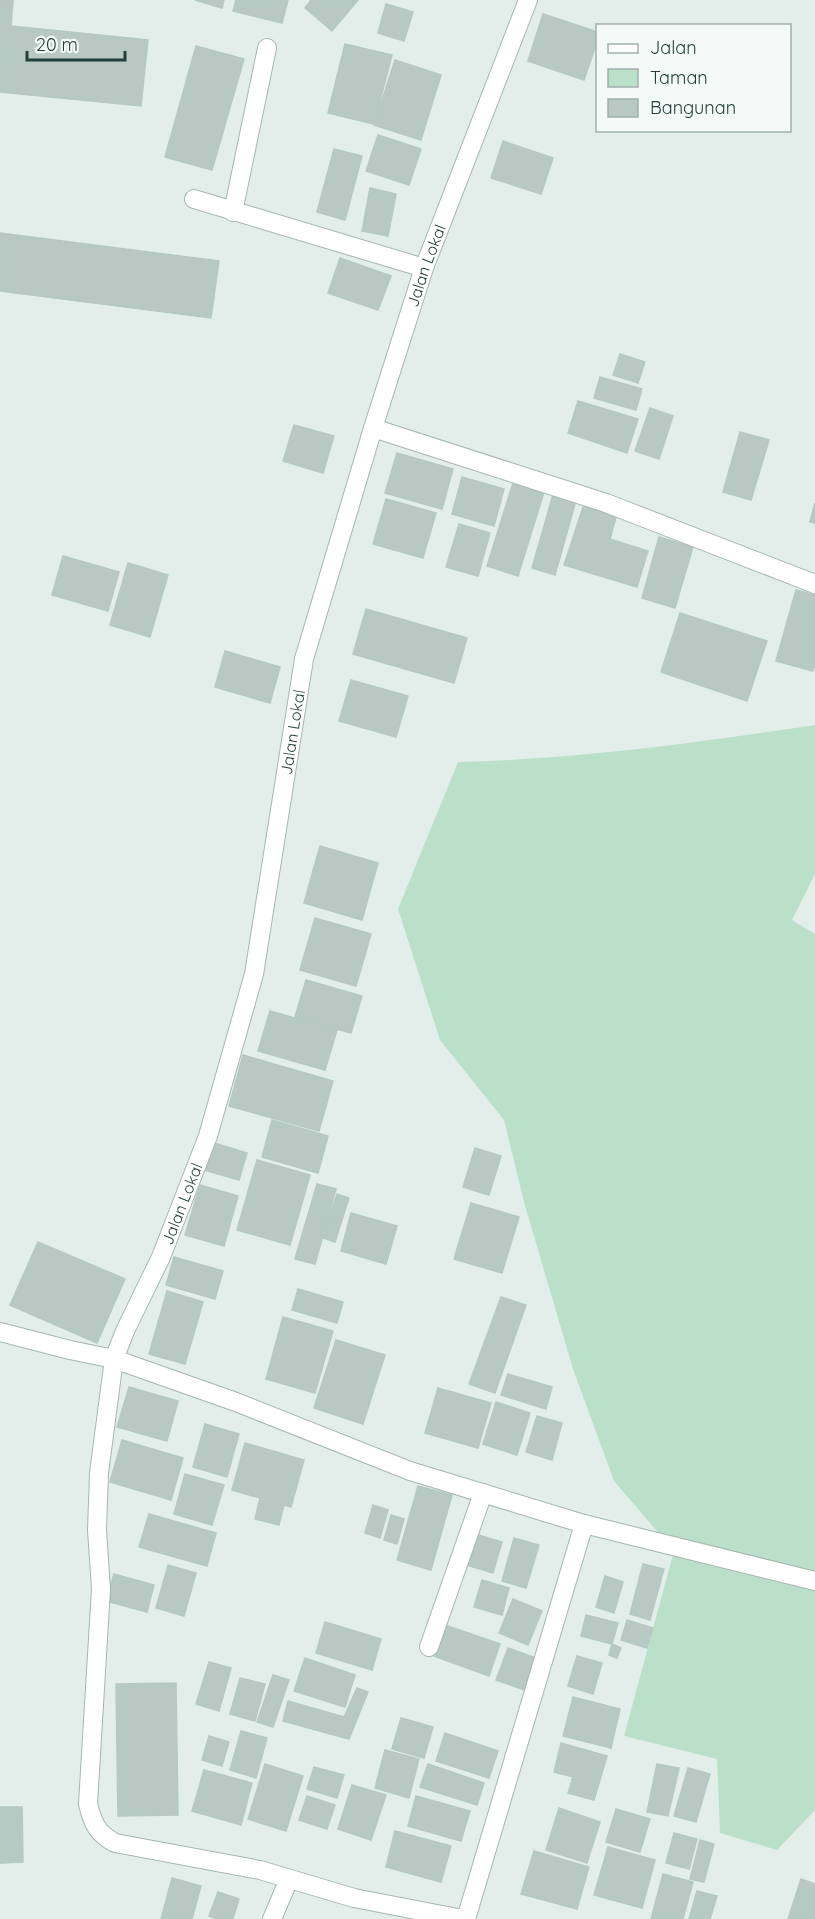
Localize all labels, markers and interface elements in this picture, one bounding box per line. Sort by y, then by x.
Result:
scale bar [27,24,124,62]
legend [596,24,791,132]
text: 20 m [36,33,78,56]
text: Jalan [650,36,697,59]
text: Taman [650,66,708,89]
text: Bangunan [650,96,736,119]
street label: Jalan Lokal [402,222,450,309]
street label: Jalan Lokal [276,688,309,776]
street label: Jalan Lokal [157,1160,207,1247]

